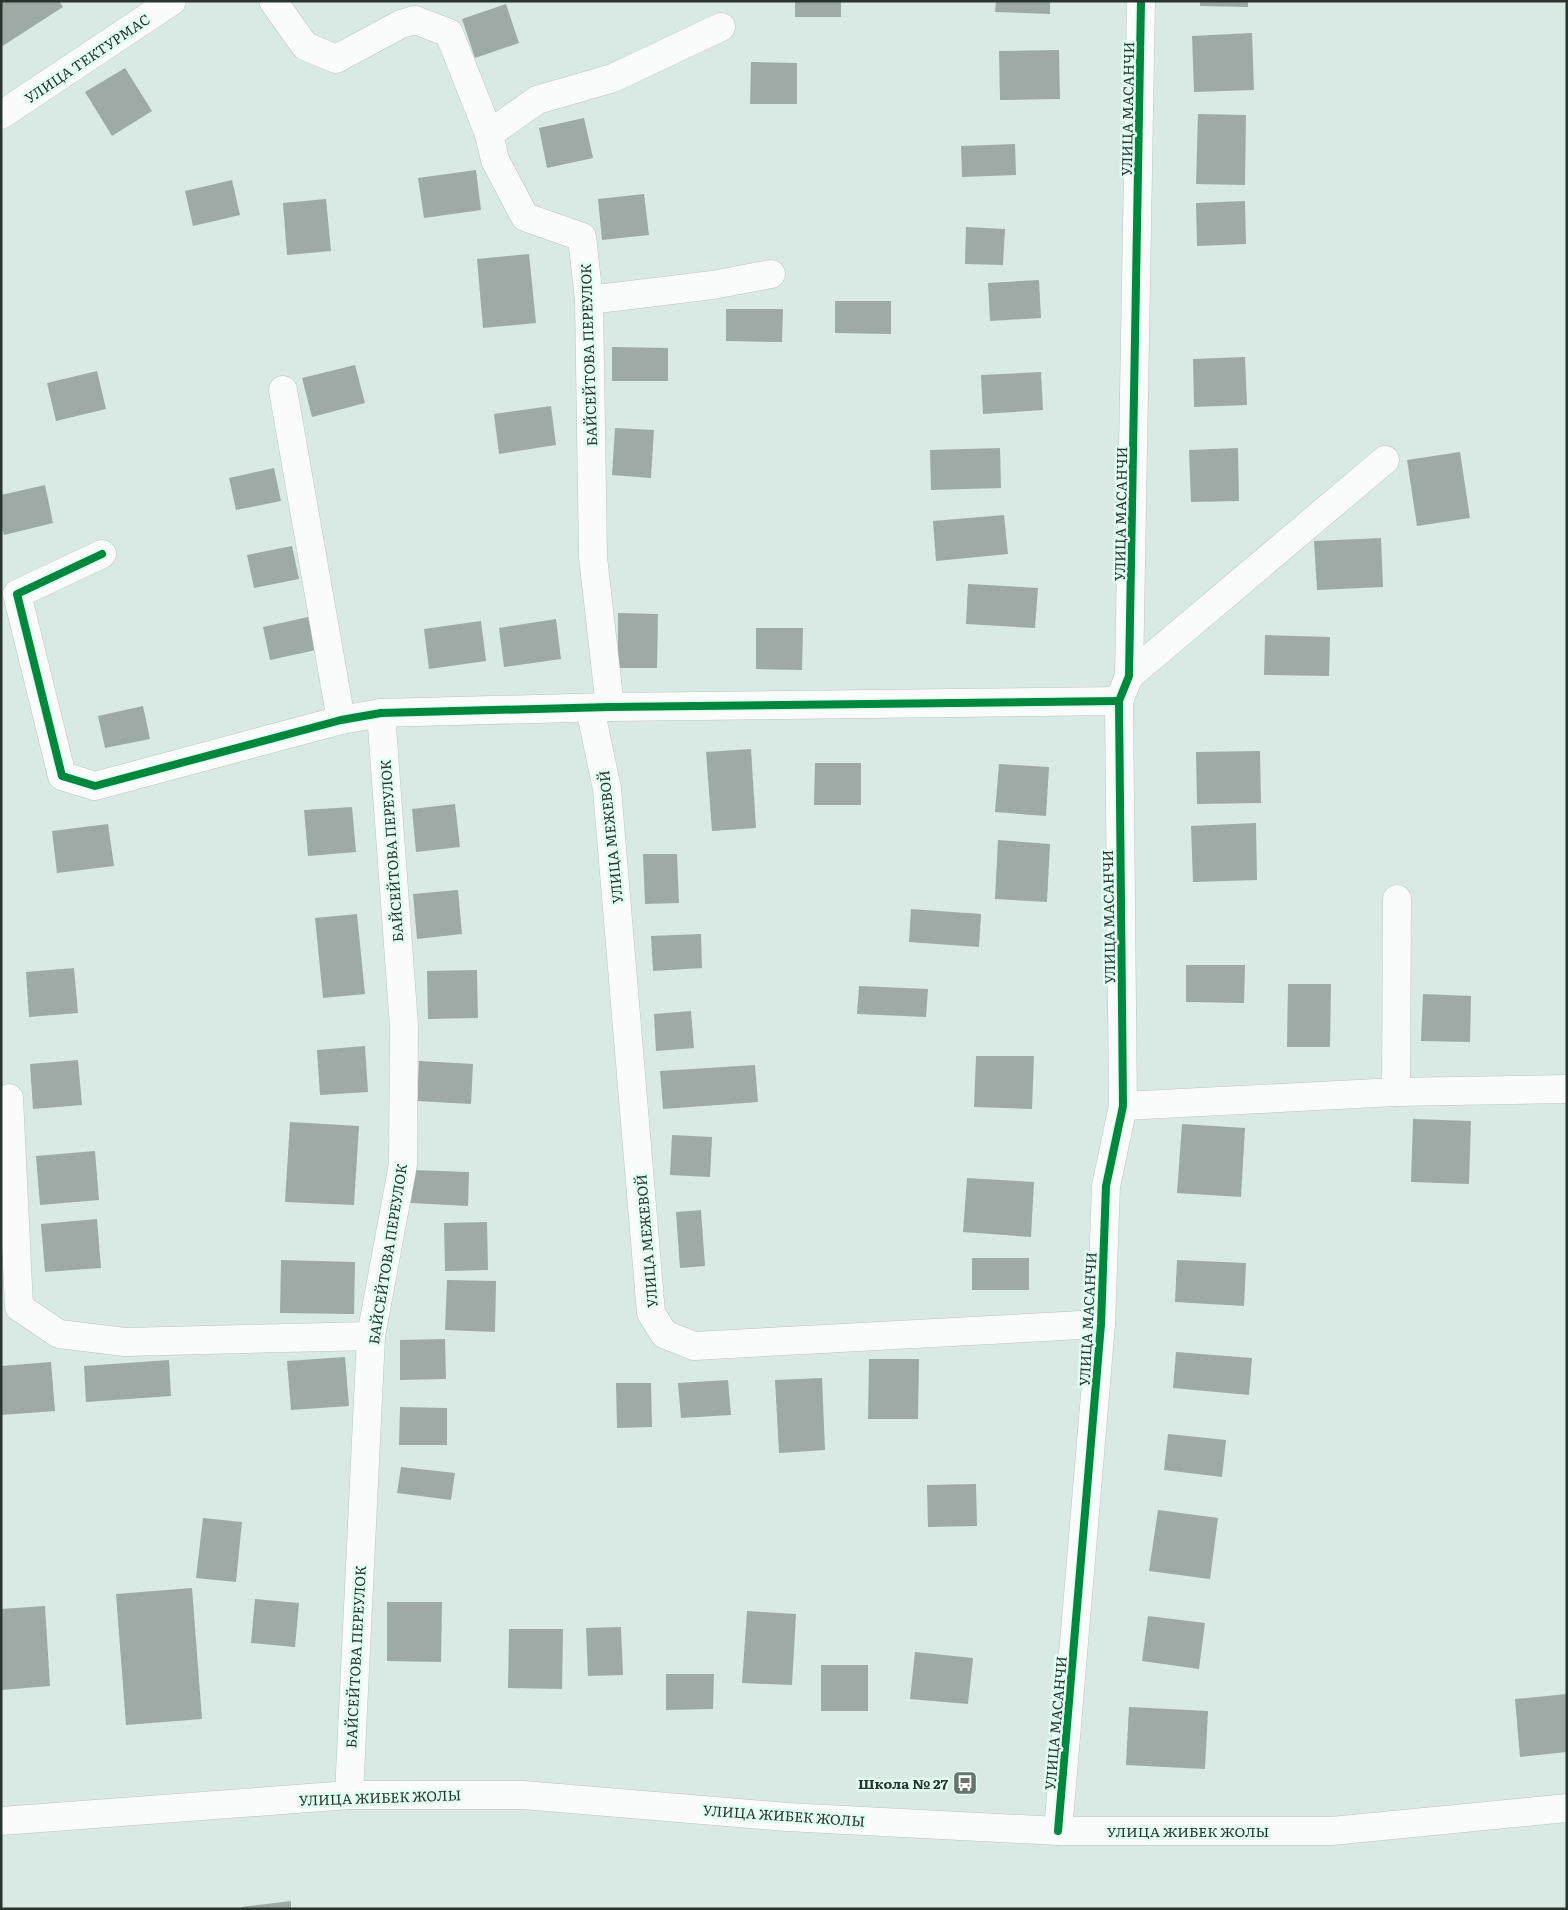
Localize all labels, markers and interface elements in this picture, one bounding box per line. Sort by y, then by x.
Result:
street label: УЛИЦА ТЕКТУРМАС [20,8,154,107]
street label: УЛИЦА МАСАНЧИ [1116,42,1138,176]
street label: БАЙСЕЙТОВА ПЕРЕУЛОК [575,263,601,447]
street label: УЛИЦА МАСАНЧИ [1109,447,1131,581]
street label: БАЙСЕЙТОВА ПЕРЕУЛОК [375,758,407,943]
street label: УЛИЦА МЕЖЕВОЙ [593,769,627,905]
street label: УЛИЦА МАСАНЧИ [1097,850,1119,984]
street label: БАЙСЕЙТОВА ПЕРЕУЛОК [363,1161,411,1346]
street label: УЛИЦА МЕЖЕВОЙ [630,1173,662,1309]
street label: УЛИЦА МАСАНЧИ [1073,1251,1101,1387]
street label: БАЙСЕЙТОВА ПЕРЕУЛОК [340,1564,370,1749]
street label: УЛИЦА МАСАНЧИ [1039,1655,1071,1791]
bus stop icon: Школа № 27 [952,1770,978,1796]
place label: Школа № 27 [858,1773,948,1793]
street label: УЛИЦА ЖИБЕК ЖОЛЫ [298,1784,462,1810]
street label: УЛИЦА ЖИБЕК ЖОЛЫ [702,1799,866,1831]
street label: УЛИЦА ЖИБЕК ЖОЛЫ [1107,1821,1269,1841]

